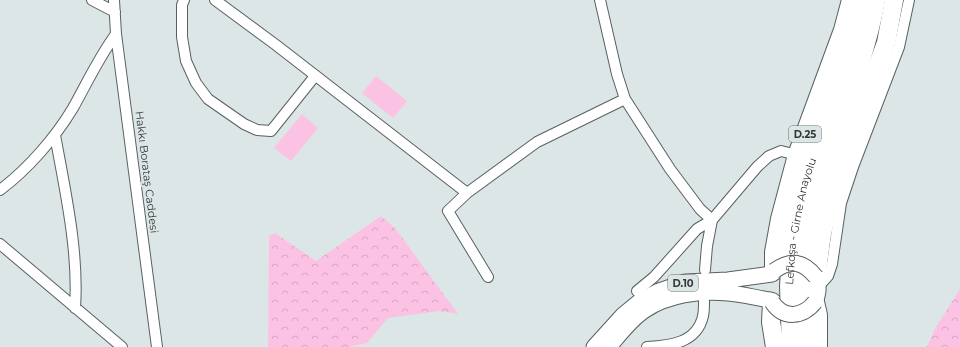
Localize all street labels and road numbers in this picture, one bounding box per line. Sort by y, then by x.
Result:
street label: Hakkı Borataş Caddesi [133,110,161,234]
road number: D.25 [789,126,821,142]
street label: Lefkoşa - Girne Anayolu [782,156,819,285]
road number: D.10 [668,275,698,291]

